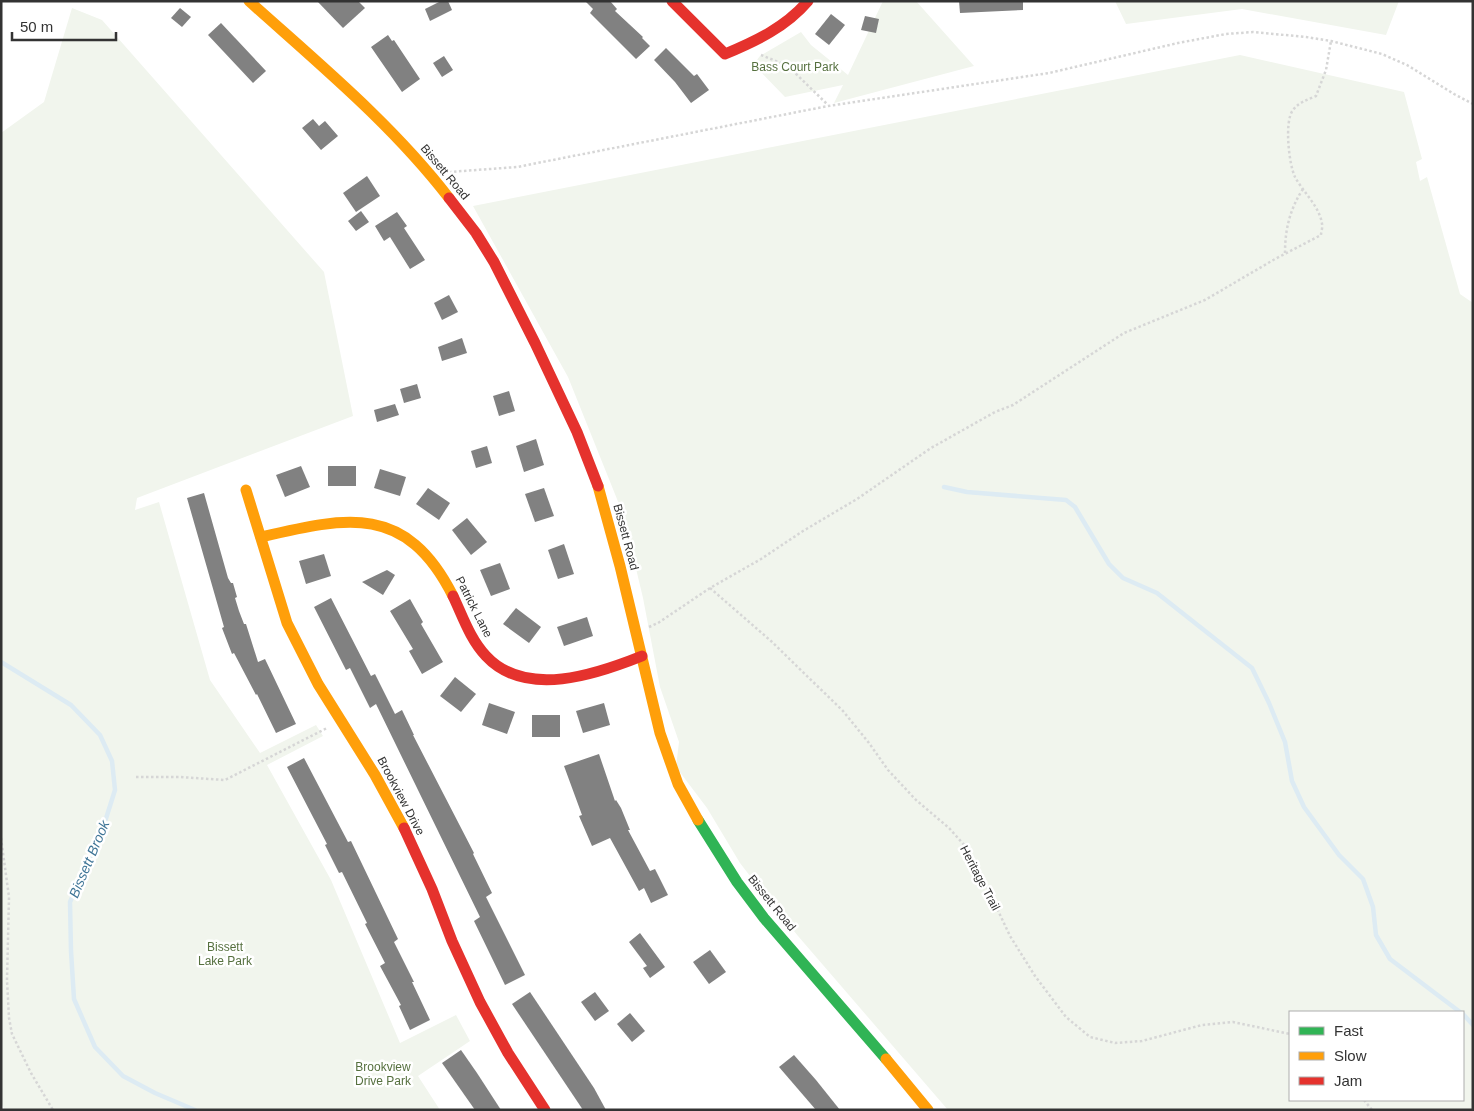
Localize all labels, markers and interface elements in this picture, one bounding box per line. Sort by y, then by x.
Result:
scale bar [12,10,116,42]
text: 50 m [20,18,53,35]
park label: Bass Court Park [751,60,840,74]
street label: Bissett Road [418,141,472,203]
street label: Bissett Road [610,502,642,572]
street label: Patrick Lane [453,574,496,640]
street label: Brookview Drive [374,754,428,838]
water label: Bissett Brook [66,817,113,900]
street label: Heritage Trail [957,843,1003,913]
street label: Bissett Road [745,872,799,934]
park label: Bissett Lake Park [198,940,253,968]
legend [1289,1011,1464,1101]
text: Fast [1334,1022,1364,1039]
text: Slow [1334,1047,1367,1064]
park label: Brookview Drive Park [355,1060,412,1088]
text: Jam [1334,1072,1362,1089]

